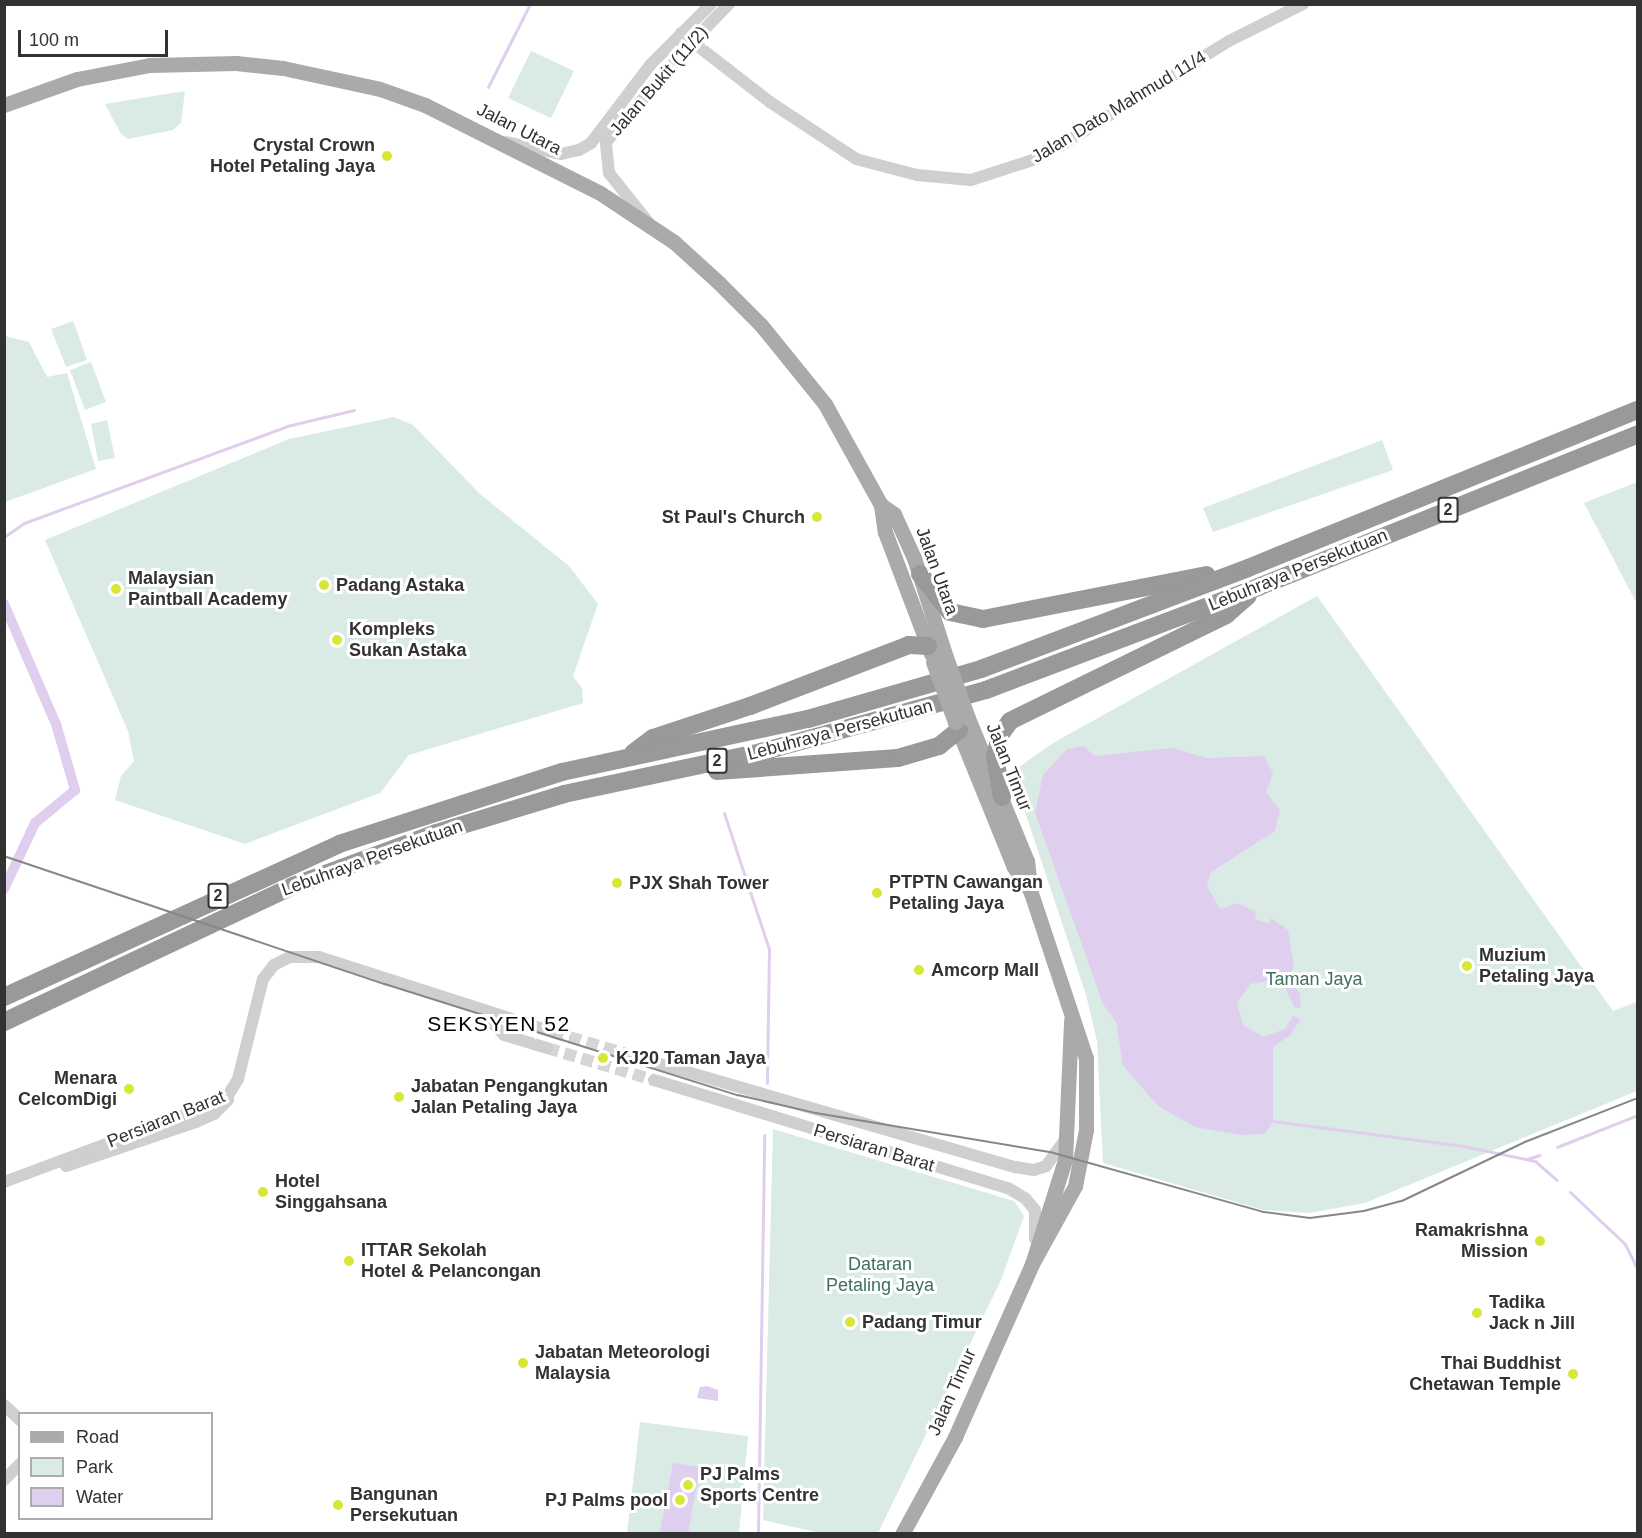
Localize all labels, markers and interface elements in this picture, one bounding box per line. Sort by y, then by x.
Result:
scale bar [21,18,171,56]
street label: Jalan Bukit (11/2) [605,22,713,140]
text: 100 m [29,30,79,50]
street label: Jalan Dato Mahmud 11/4 [1028,46,1210,168]
street label: Jalan Utara [473,98,565,160]
place label: Crystal Crown Hotel Petaling Jaya [210,135,375,178]
marker: Crystal Crown Hotel Petaling Jaya [380,149,394,163]
road number: 2 [1438,497,1458,523]
place label: St Paul's Church [662,506,805,528]
marker: St Paul's Church [810,510,824,524]
street label: Jalan Utara [911,524,963,618]
street label: Lebuhraya Persekutuan [1205,524,1391,616]
place label: Malaysian Paintball Academy [128,568,288,610]
place label: Padang Astaka [336,574,465,596]
marker: Padang Astaka [317,578,331,592]
marker: Malaysian Paintball Academy [109,582,123,596]
place label: Kompleks Sukan Astaka [349,619,467,662]
marker: Kompleks Sukan Astaka [330,633,344,647]
street label: Lebuhraya Persekutuan [745,695,935,765]
street label: Jalan Timur [982,720,1036,814]
road number: 2 [706,748,728,774]
street label: Lebuhraya Persekutuan [279,815,465,901]
place label: PJX Shah Tower [629,872,769,894]
place label: PTPTN Cawangan Petaling Jaya [889,872,1043,914]
marker: PJX Shah Tower [610,876,624,890]
road number: 2 [208,883,228,909]
marker: PTPTN Cawangan Petaling Jaya [870,886,884,900]
place label: Muzium Petaling Jaya [1479,945,1594,988]
place label: Amcorp Mall [931,959,1039,981]
marker: Muzium Petaling Jaya [1460,959,1474,973]
marker: Amcorp Mall [912,963,926,977]
park label: Taman Jaya [1265,968,1363,990]
district label: SEKSYEN 52 [427,1011,571,1037]
place label: KJ20 Taman Jaya [616,1047,766,1069]
marker: KJ20 Taman Jaya [594,1049,612,1067]
place label: Menara CelcomDigi [18,1068,117,1110]
place label: Jabatan Pengangkutan Jalan Petaling Jaya [411,1076,608,1118]
marker: Menara CelcomDigi [122,1082,136,1096]
street label: Persiaran Barat [104,1086,228,1152]
marker: Jabatan Pengangkutan Jalan Petaling Jaya [392,1090,406,1104]
street label: Persiaran Barat [811,1119,937,1177]
place label: Hotel Singgahsana [275,1171,387,1214]
marker: Hotel Singgahsana [256,1185,270,1199]
place label: Ramakrishna Mission [1415,1220,1528,1262]
marker: Ramakrishna Mission [1533,1234,1547,1248]
place label: ITTAR Sekolah Hotel & Pelancongan [361,1240,541,1282]
marker: ITTAR Sekolah Hotel & Pelancongan [342,1254,356,1268]
park label: Dataran Petaling Jaya [826,1254,934,1296]
place label: Tadika Jack n Jill [1489,1292,1575,1334]
marker: Tadika Jack n Jill [1470,1306,1484,1320]
place label: Padang Timur [862,1311,982,1333]
marker: Padang Timur [843,1315,857,1329]
place label: Jabatan Meteorologi Malaysia [535,1342,710,1384]
street label: Jalan Timur [923,1345,981,1439]
place label: Thai Buddhist Chetawan Temple [1409,1353,1561,1396]
marker: Jabatan Meteorologi Malaysia [516,1356,530,1370]
marker: Thai Buddhist Chetawan Temple [1566,1367,1580,1381]
legend [18,1412,213,1520]
text: Road [76,1427,119,1447]
text: Park [76,1457,113,1477]
place label: PJ Palms Sports Centre [700,1464,819,1506]
marker: PJ Palms Sports Centre [681,1478,695,1492]
place label: Bangunan Persekutuan [350,1484,458,1526]
text: Water [76,1487,123,1507]
place label: PJ Palms pool [545,1489,668,1511]
marker: PJ Palms pool [673,1493,687,1507]
marker: Bangunan Persekutuan [331,1498,345,1512]

